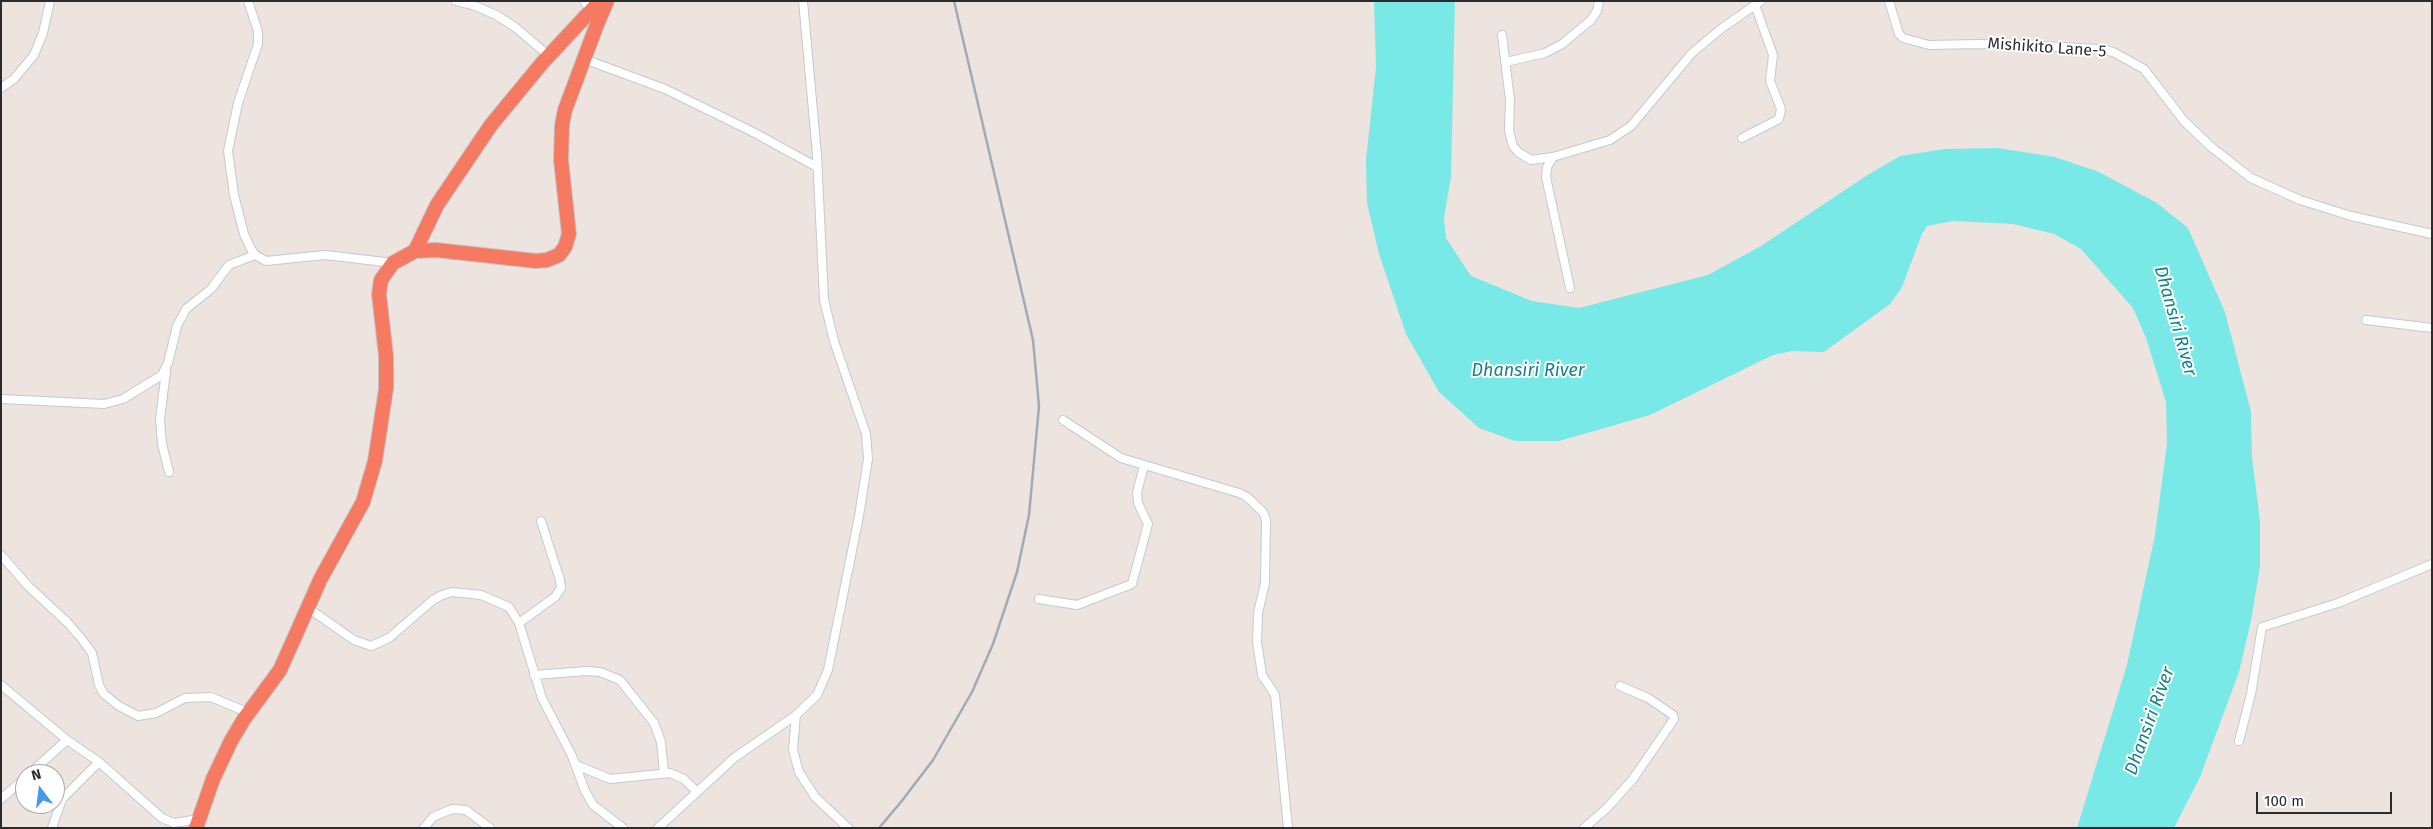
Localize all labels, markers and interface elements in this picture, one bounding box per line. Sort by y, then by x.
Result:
street label: Mishikito Lane-5 [1987,34,2107,62]
water label: Dhansiri River [2149,264,2201,378]
water label: Dhansiri River [1471,360,1585,382]
water label: Dhansiri River [2121,664,2179,778]
north arrow [15,764,65,814]
text: N [30,766,43,784]
scale bar [2258,782,2394,814]
text: 100 m [2264,792,2304,810]

